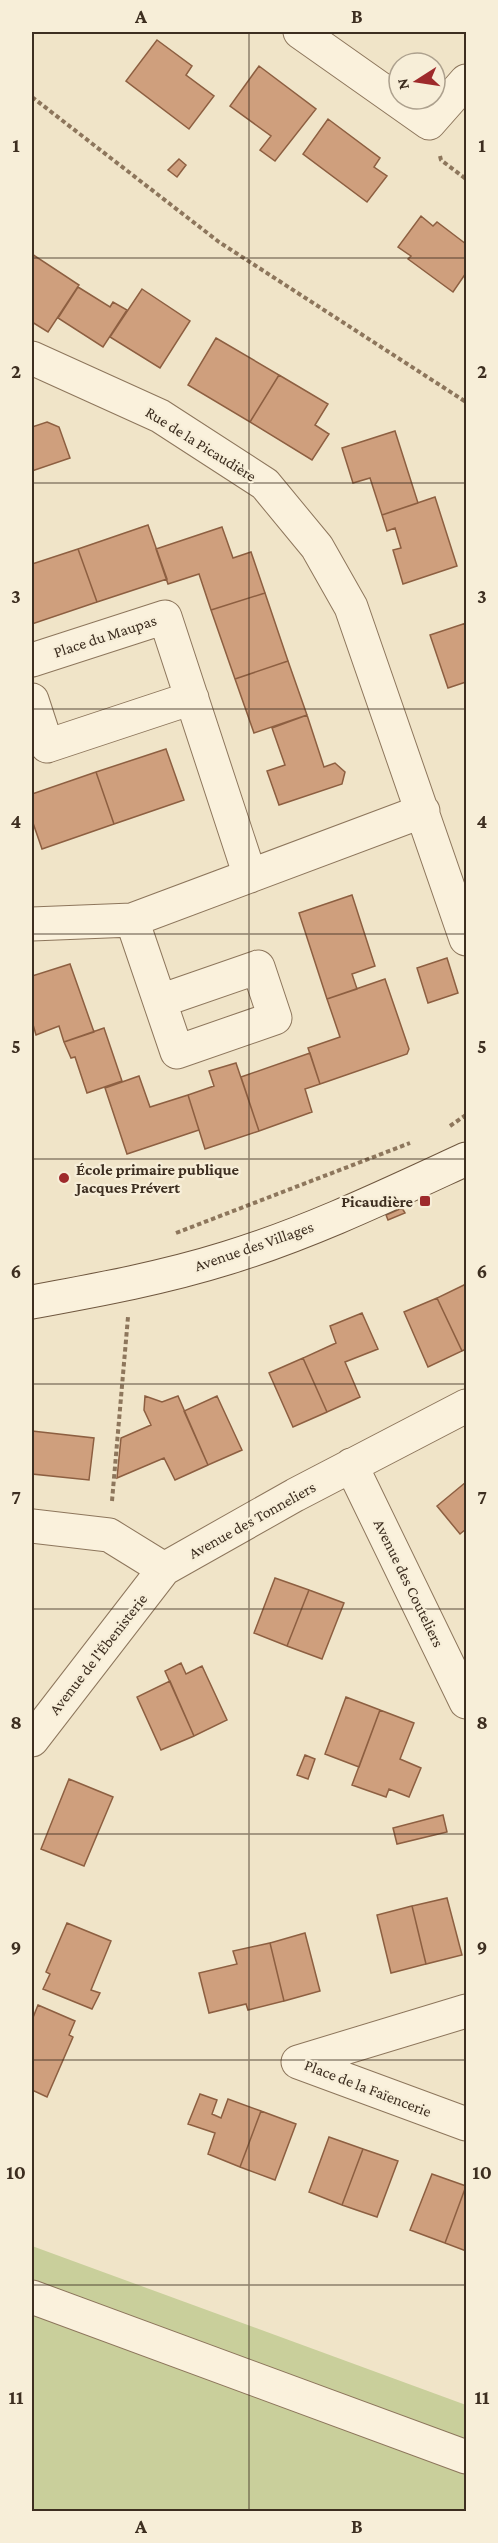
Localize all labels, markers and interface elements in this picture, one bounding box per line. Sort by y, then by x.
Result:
text: A [134,5,148,27]
text: B [351,5,363,27]
north arrow [387,51,447,111]
text: N [393,77,412,91]
text: 1 [12,134,20,156]
text: 1 [478,134,486,156]
text: 2 [11,360,21,382]
text: 2 [477,360,487,382]
street label: Rue de la Picaudière [143,403,259,485]
text: 3 [11,585,21,607]
text: 3 [477,585,487,607]
street label: Place du Maupas [51,611,159,662]
text: 4 [11,810,22,832]
text: 4 [477,810,488,832]
text: 5 [11,1035,21,1057]
text: 5 [477,1035,487,1057]
place label: École primaire publique Jacques Prévert [74,1161,240,1196]
marker: École primaire publique Jacques Prévert [57,1171,71,1185]
place label: Picaudière [341,1193,414,1210]
marker: Picaudière [418,1194,432,1208]
street label: Avenue des Villages [192,1218,316,1275]
text: 6 [11,1260,21,1282]
text: 6 [477,1260,487,1282]
street label: Avenue des Tonneliers [186,1478,318,1562]
text: 7 [11,1486,21,1508]
text: 7 [477,1486,487,1508]
street label: Avenue des Couteliers [371,1516,447,1650]
street label: Avenue de l'Ébenisterie [46,1590,150,1718]
text: 8 [10,1711,22,1733]
text: 8 [476,1711,488,1733]
text: 9 [11,1936,21,1958]
text: 9 [477,1936,487,1958]
street label: Place de la Faïencerie [302,2056,434,2120]
text: 10 [6,2161,26,2183]
text: 10 [472,2161,492,2183]
text: 11 [9,2386,24,2408]
text: 11 [475,2386,490,2408]
text: A [134,2515,148,2537]
text: B [351,2515,363,2537]

